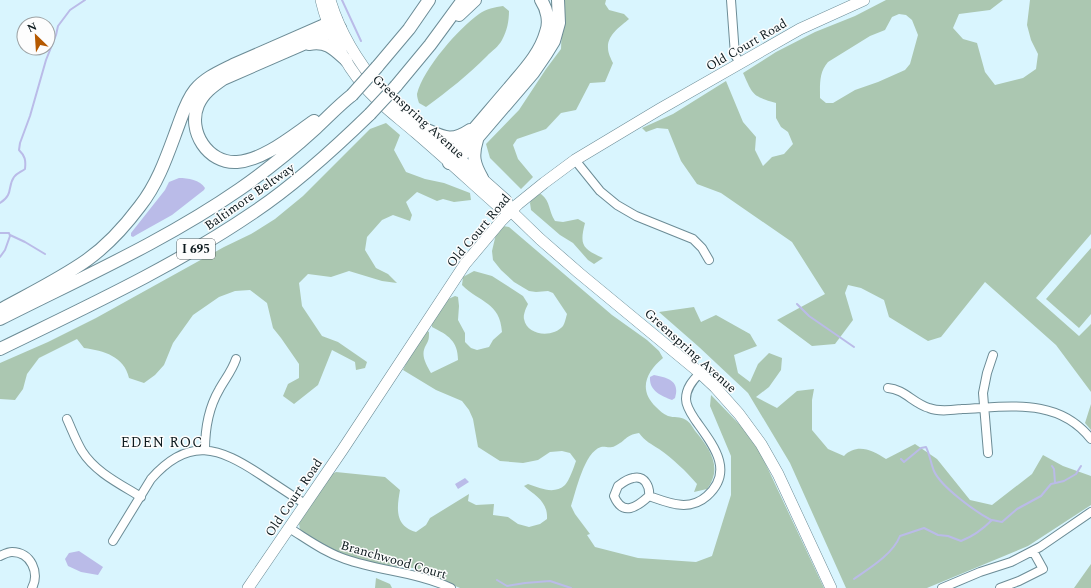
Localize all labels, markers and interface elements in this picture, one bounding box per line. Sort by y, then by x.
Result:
street label: Old Court Road [702,13,791,76]
north arrow [16,16,56,56]
text: N [24,18,40,37]
street label: Greenspring Avenue [368,70,469,164]
street label: Baltimore Beltway [200,158,299,235]
street label: Old Court Road [442,189,516,272]
road number: I 695 [177,239,215,259]
street label: Greenspring Avenue [640,304,741,398]
district label: EDEN ROC [121,432,203,453]
street label: Old Court Road [260,454,328,541]
street label: Branchwood Court [338,535,449,585]

